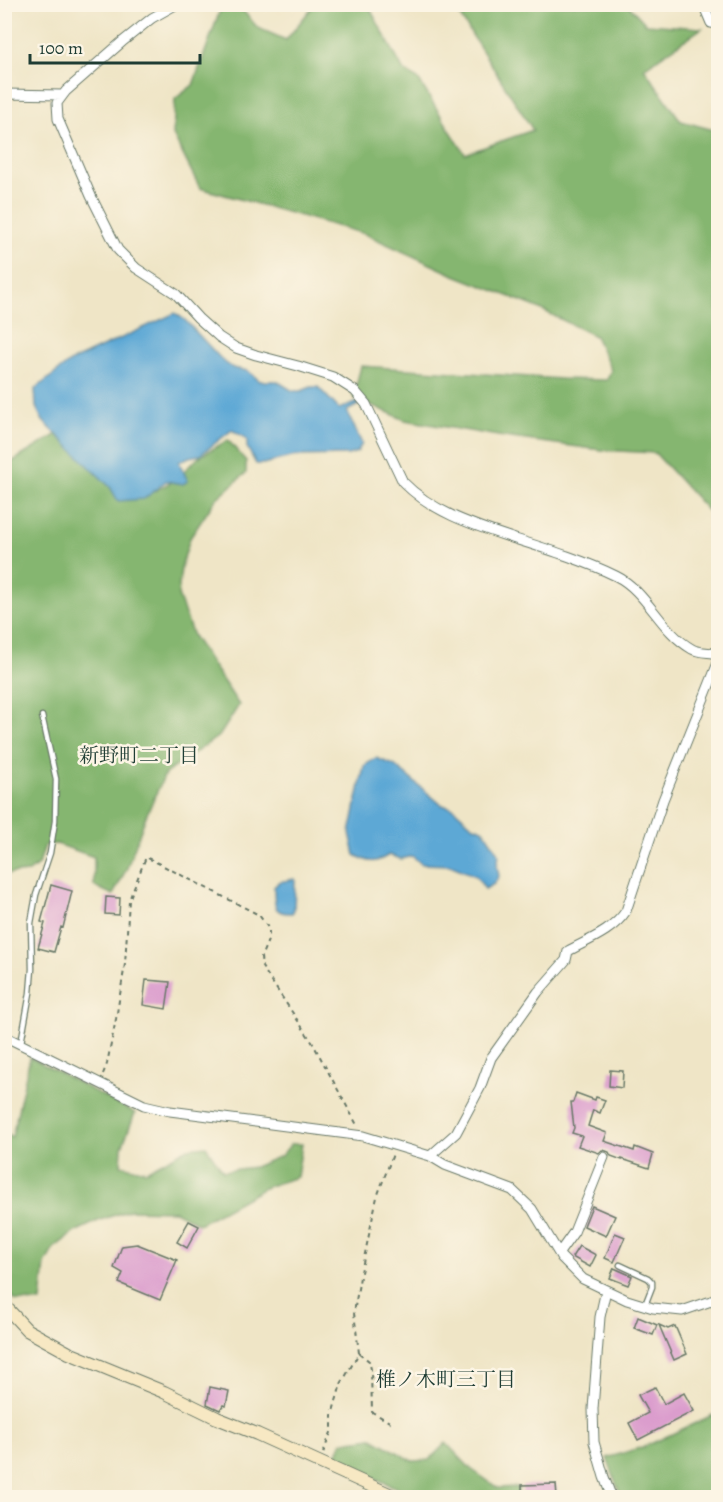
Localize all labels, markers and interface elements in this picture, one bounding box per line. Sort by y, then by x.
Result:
scale bar [30,27,200,65]
text: 100 m [39,36,83,60]
district label: 新野町二丁目 [79,742,199,769]
district label: 椎ノ木町三丁目 [376,1366,516,1393]

